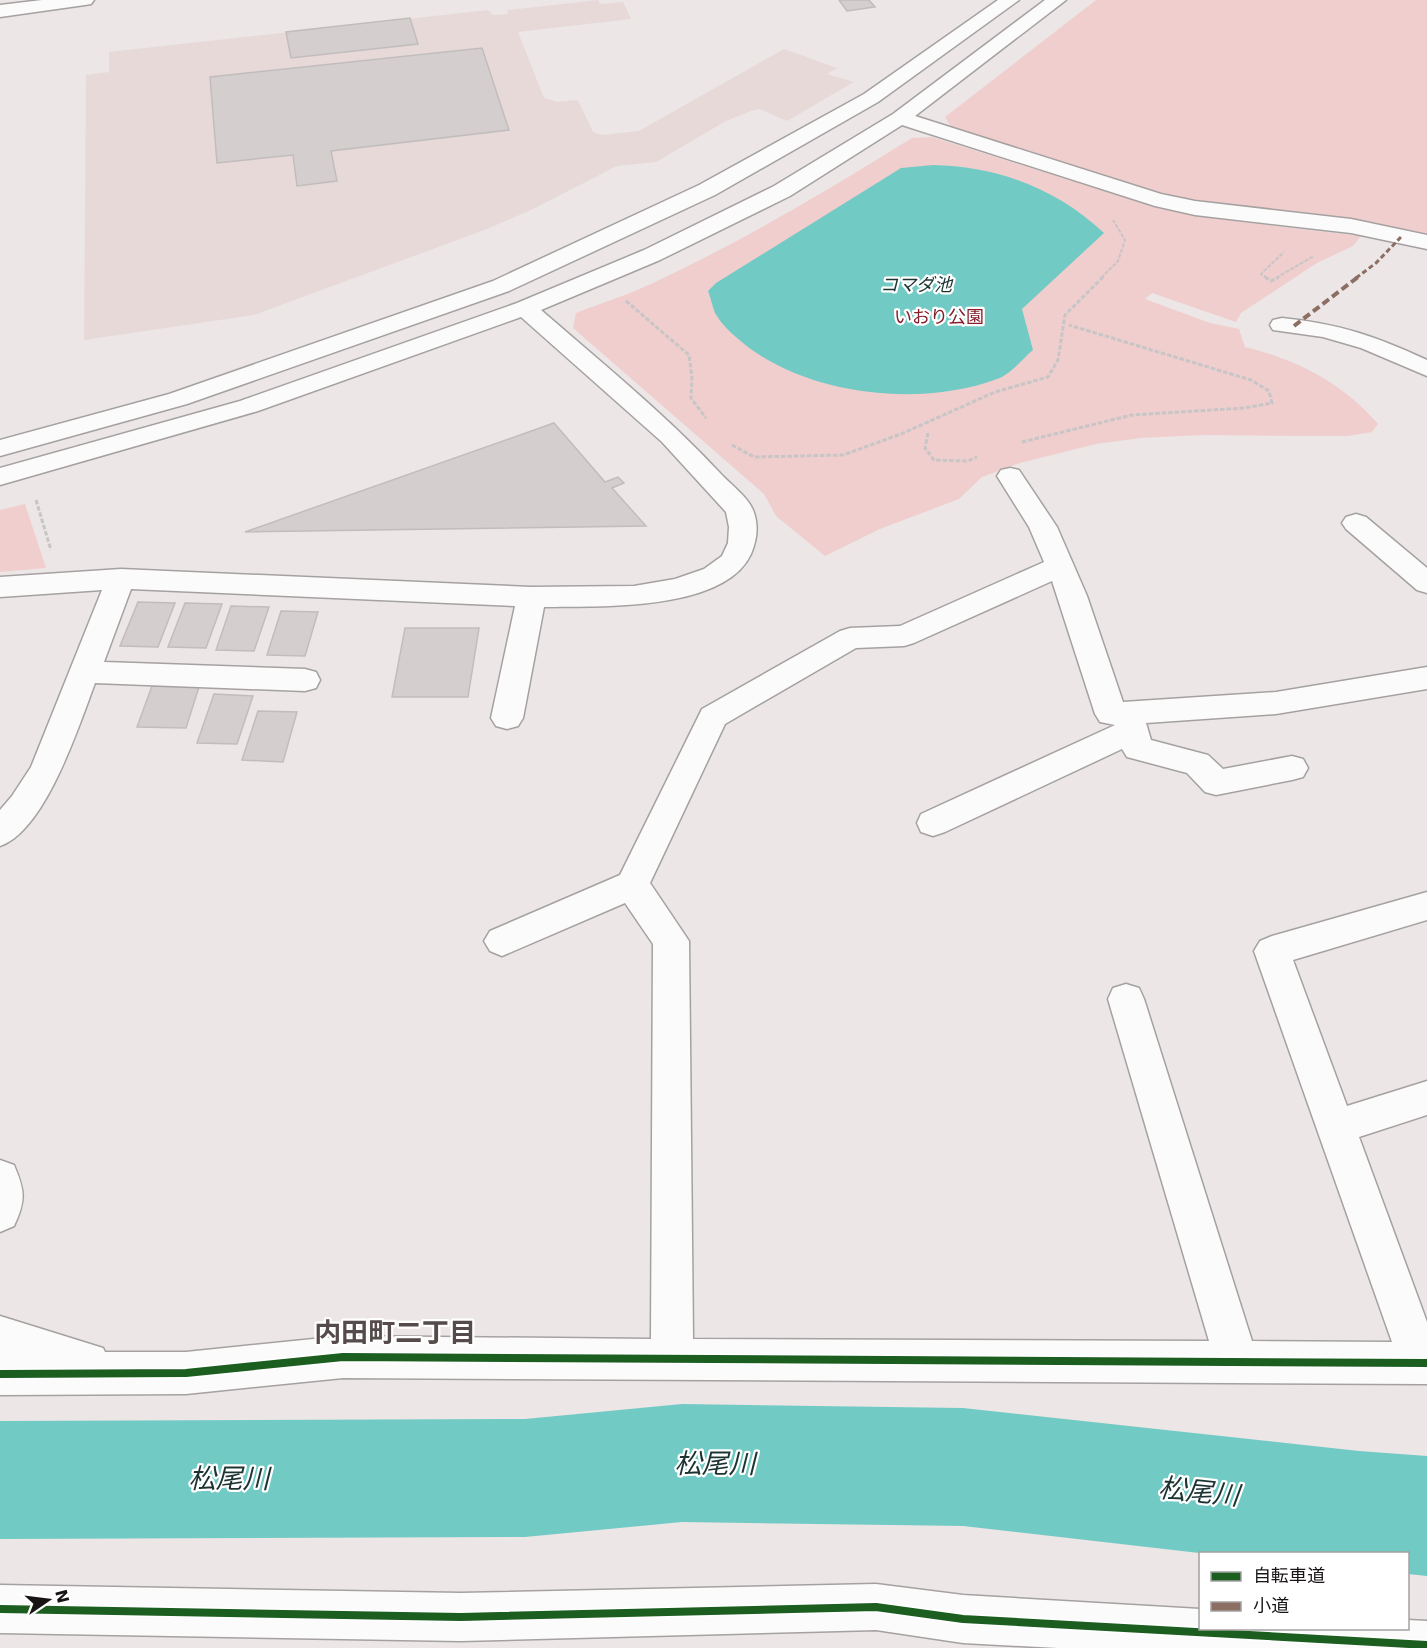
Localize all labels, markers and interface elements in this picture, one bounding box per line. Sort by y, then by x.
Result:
water label: コマダ池 [880,274,954,295]
park label: いおり公園 [894,306,984,327]
district label: 内田町二丁目 [314,1317,476,1348]
water label: 松尾川 [675,1448,758,1479]
water label: 松尾川 [189,1463,272,1494]
water label: 松尾川 [1157,1472,1244,1511]
legend [1199,1552,1409,1630]
text: 自転車道 [1253,1565,1325,1586]
north arrow [18,1570,78,1630]
text: N [51,1588,73,1605]
text: 小道 [1253,1595,1289,1616]

